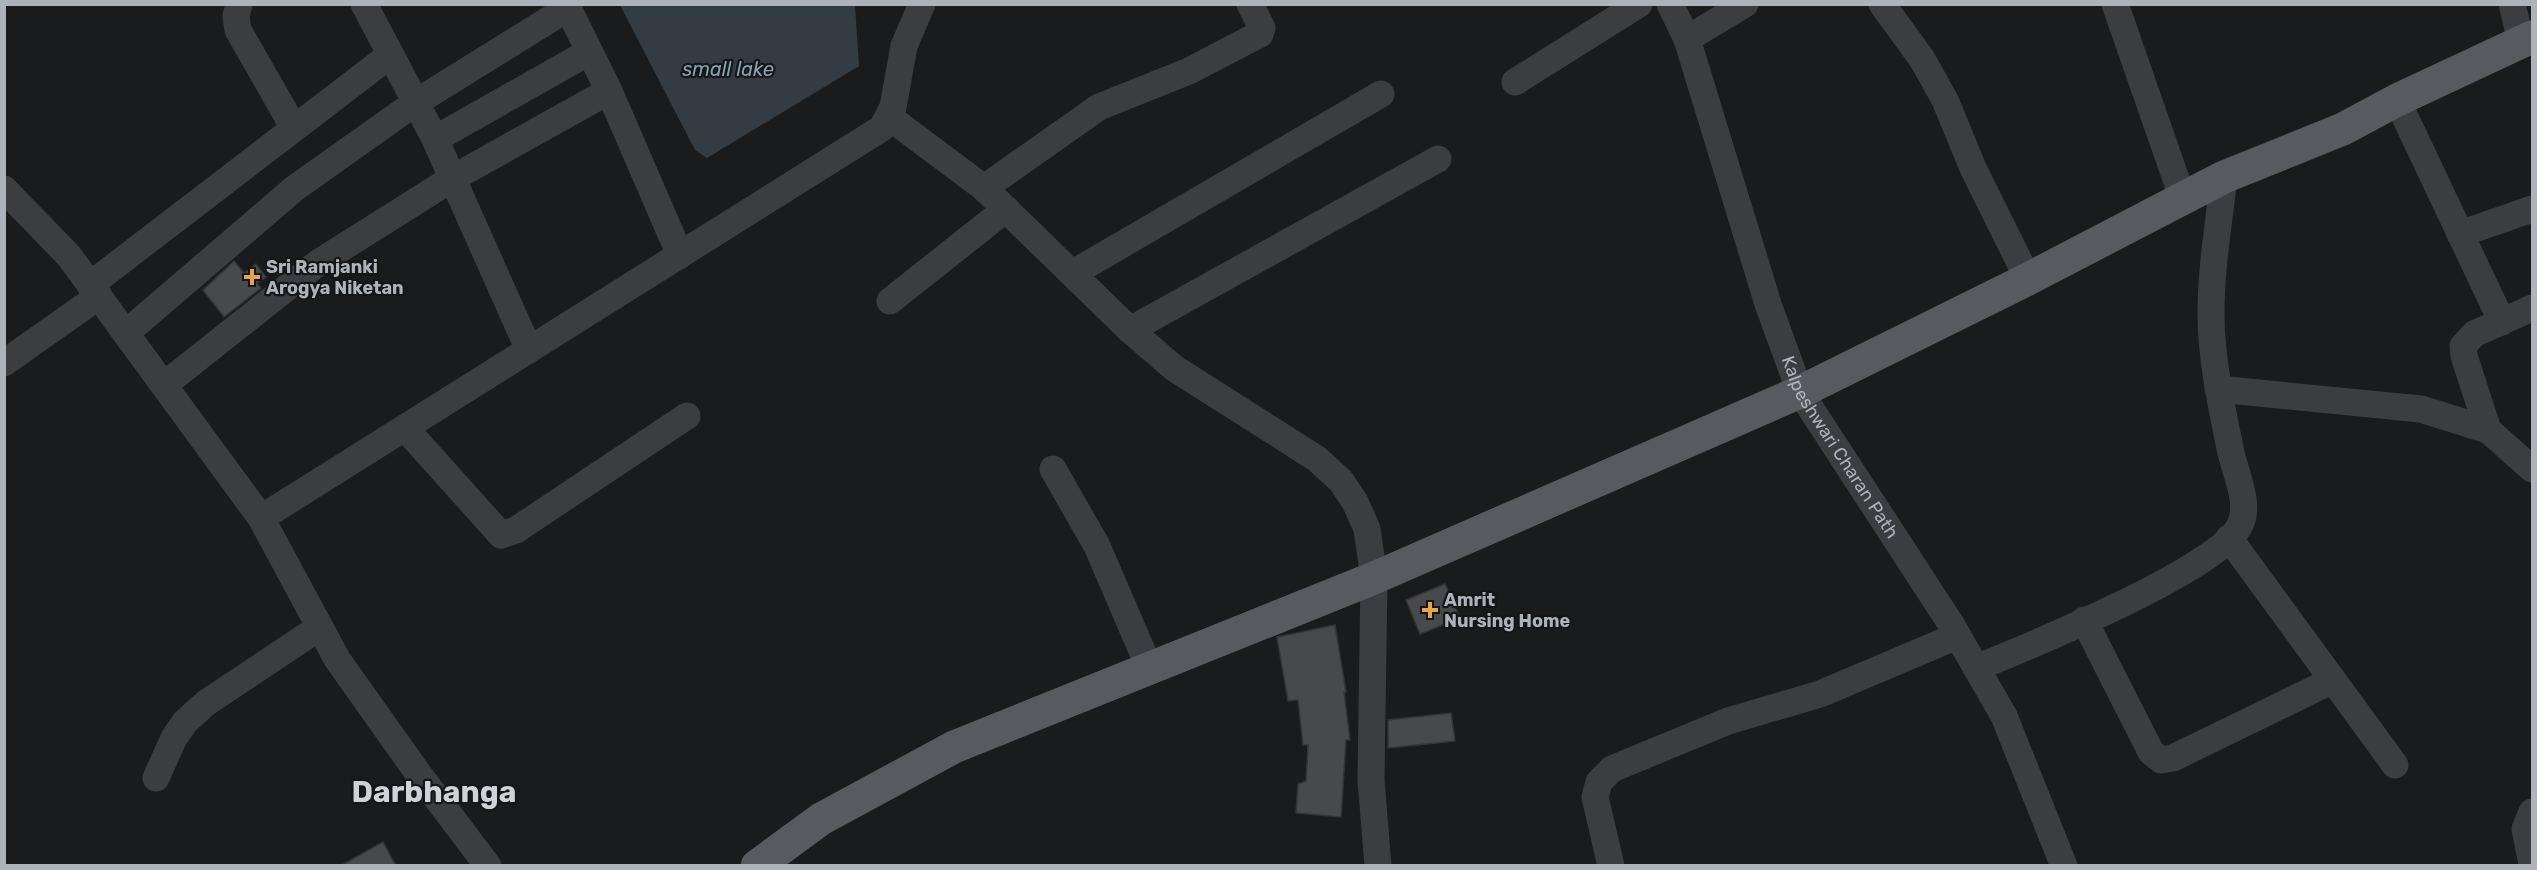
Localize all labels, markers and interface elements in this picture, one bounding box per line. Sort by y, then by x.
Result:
water label: small lake [682,57,774,81]
place label: Sri Ramjanki Arogya Niketan [266,256,404,299]
marker: Sri Ramjanki Arogya Niketan [243,268,261,286]
street label: Kalpeshwari Charan Path [1777,353,1903,542]
place label: Amrit Nursing Home [1444,589,1570,632]
marker: Amrit Nursing Home [1421,601,1439,619]
district label: Darbhanga [352,774,516,810]

